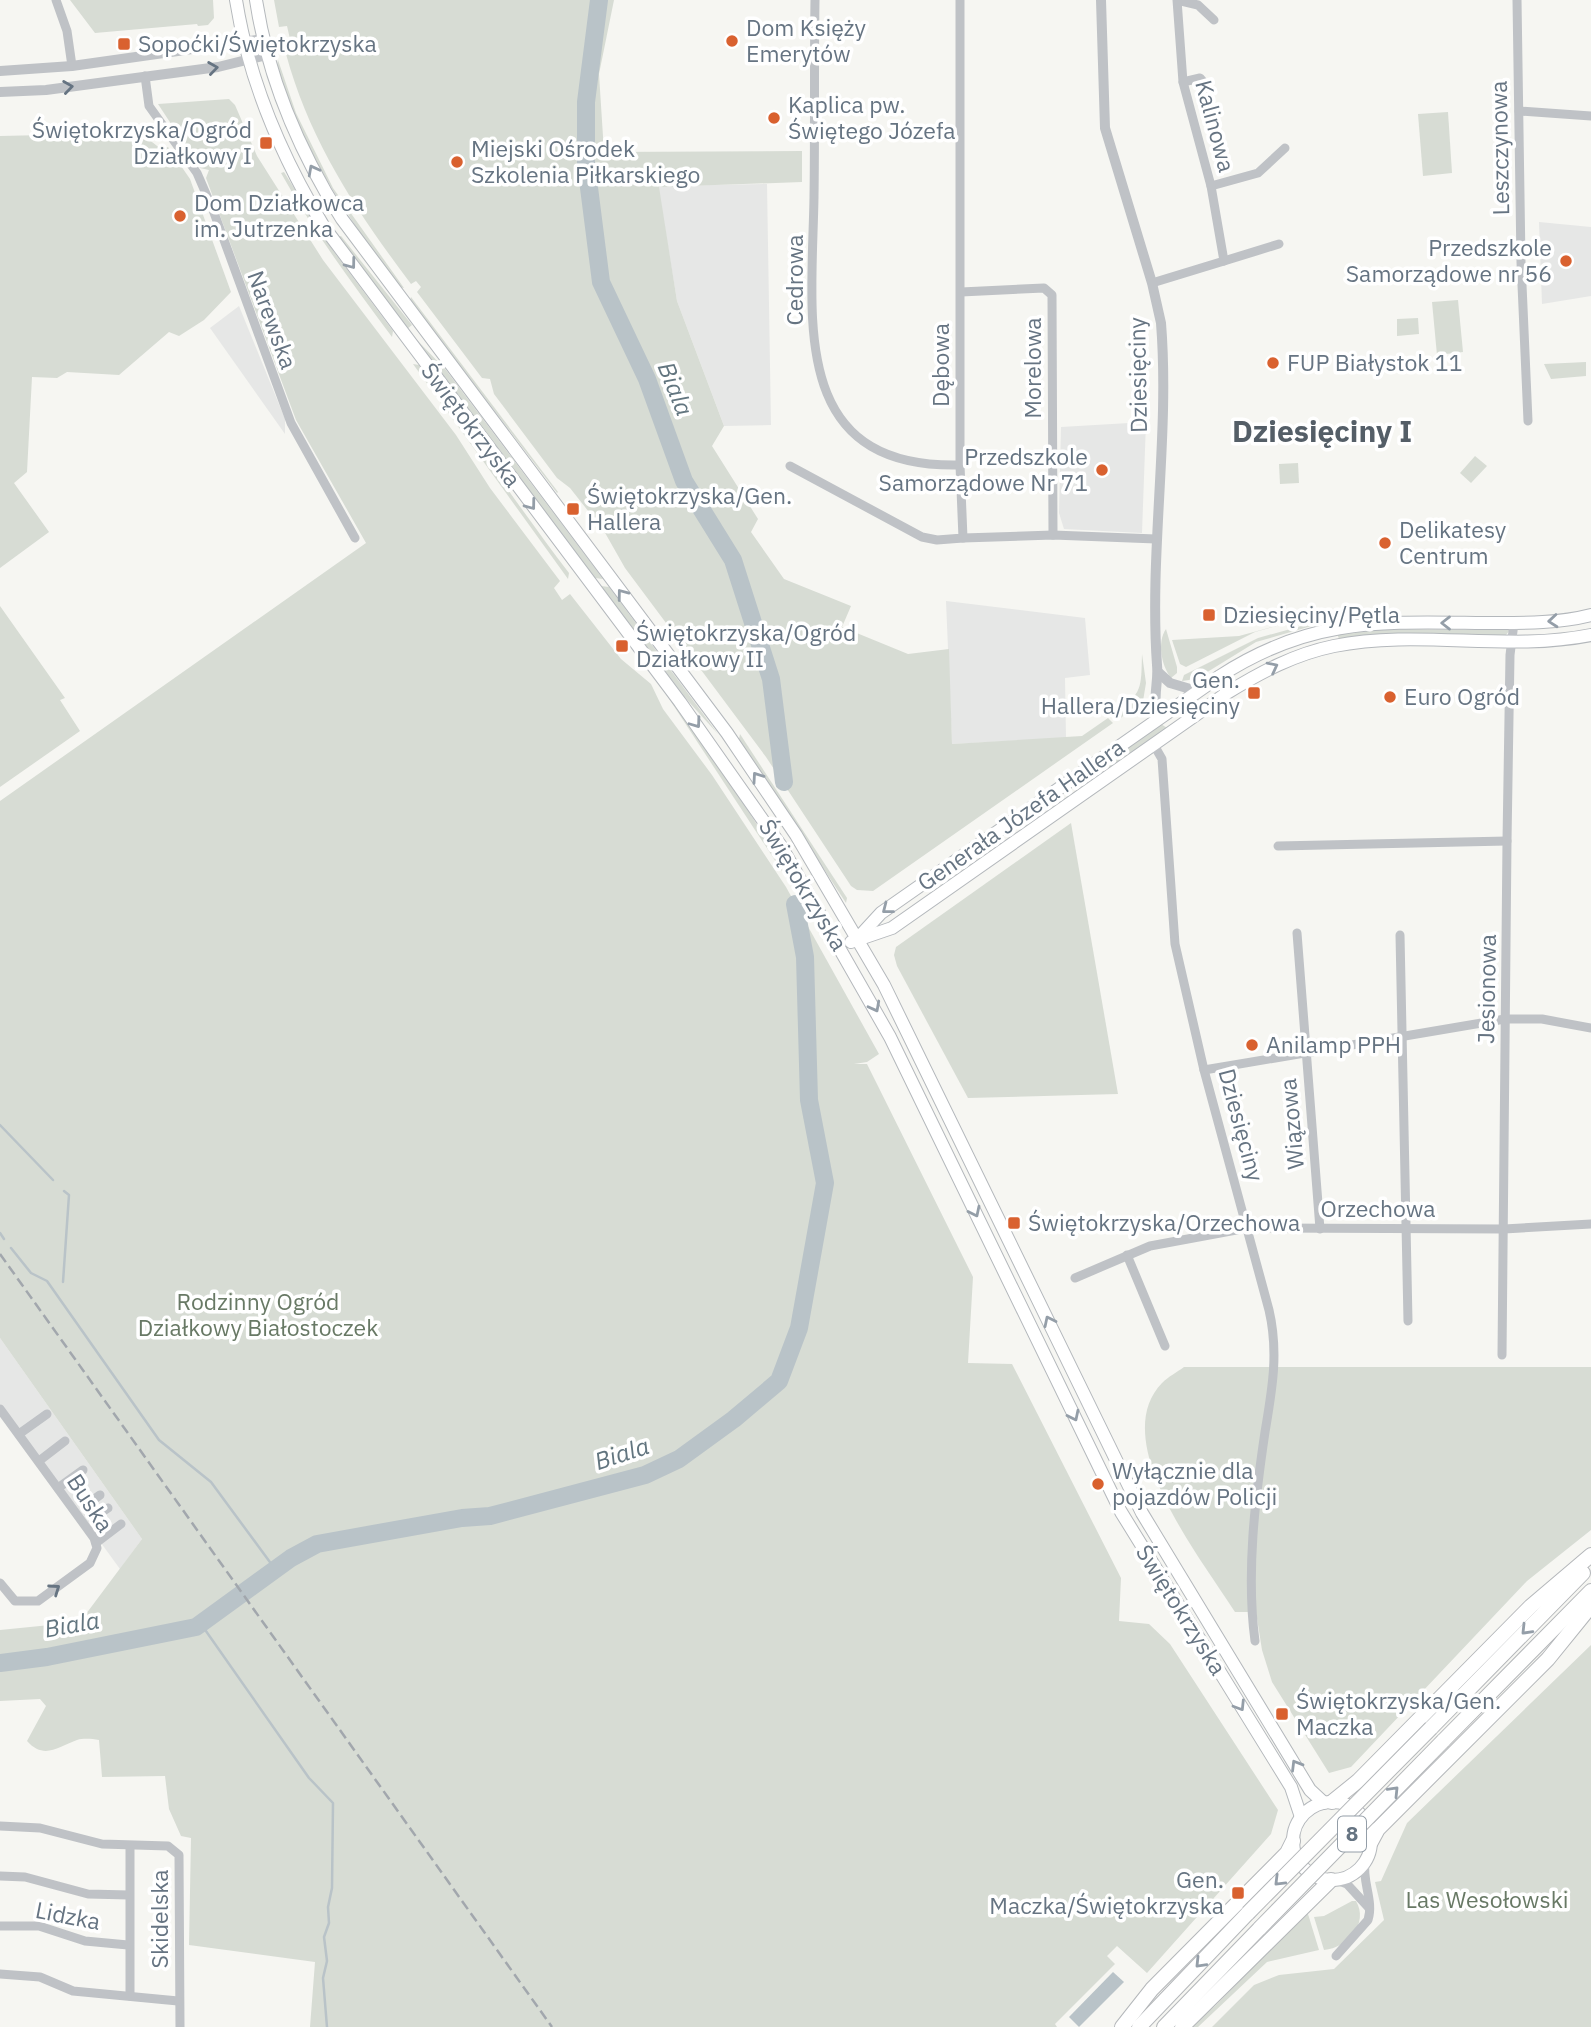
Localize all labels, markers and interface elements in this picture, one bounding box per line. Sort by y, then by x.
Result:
place label: Dom Księży Emerytów [746,12,867,68]
place label: Sopoćki/Świętokrzyska [138,28,377,58]
marker: Dom Księży Emerytów [724,33,740,49]
marker: Sopoćki/Świętokrzyska [116,36,132,52]
one-way arrow [207,60,219,75]
street label: Kalinowa [1189,76,1243,175]
one-way arrow [62,79,74,94]
street label: Leszczynowa [1483,80,1515,216]
place label: Kaplica pw. Świętego Józefa [788,89,956,145]
marker: Kaplica pw. Świętego Józefa [766,110,782,126]
place label: Świętokrzyska/Ogród Działkowy I [32,114,252,170]
place label: Miejski Ośrodek Szkolenia Piłkarskiego [471,133,700,189]
marker: Świętokrzyska/Ogród Działkowy I [258,135,274,151]
marker: Miejski Ośrodek Szkolenia Piłkarskiego [449,154,465,170]
one-way arrow [308,165,321,177]
place label: Dom Działkowca im. Jutrzenka [194,187,364,243]
marker: Dom Działkowca im. Jutrzenka [172,208,188,224]
place label: Przedszkole Samorządowe nr 56 [1346,232,1552,288]
street label: Cedrowa [779,234,809,326]
marker: Przedszkole Samorządowe nr 56 [1558,253,1574,269]
one-way arrow [342,256,355,269]
street label: Narewska [241,266,305,373]
street label: Dziesięciny [1121,316,1153,433]
street label: Morelowa [1017,317,1047,419]
street label: Dębowa [925,323,955,407]
place label: FUP Białystok 11 [1287,347,1462,377]
marker: FUP Białystok 11 [1265,355,1281,371]
street label: Świętokrzyska [415,356,528,493]
water label: Biala [651,357,701,420]
district label: Dziesięciny I [1232,411,1412,450]
place label: Przedszkole Samorządowe Nr 71 [879,441,1088,497]
marker: Przedszkole Samorządowe Nr 71 [1094,462,1110,478]
place label: Świętokrzyska/Gen. Hallera [587,480,792,536]
one-way arrow [523,497,535,510]
marker: Świętokrzyska/Gen. Hallera [565,501,581,517]
place label: Delikatesy Centrum [1399,514,1507,570]
marker: Delikatesy Centrum [1377,535,1393,551]
one-way arrow [617,589,630,602]
place label: Dziesięciny/Pętla [1223,599,1400,629]
marker: Dziesięciny/Pętla [1201,607,1217,623]
one-way arrow [1547,613,1558,628]
one-way arrow [1440,615,1451,630]
place label: Świętokrzyska/Ogród Działkowy II [636,617,856,673]
marker: Świętokrzyska/Ogród Działkowy II [614,638,630,654]
one-way arrow [1266,661,1279,675]
place label: Gen. Hallera/Dziesięciny [1041,664,1241,720]
place label: Euro Ogród [1404,681,1520,711]
marker: Gen. Hallera/Dziesięciny [1246,685,1262,701]
marker: Euro Ogród [1382,689,1398,705]
one-way arrow [687,715,700,728]
street label: Generała Józefa Hallera [911,731,1130,897]
one-way arrow [753,772,765,785]
street label: Świętokrzyska [753,813,855,956]
one-way arrow [882,900,894,913]
street label: Jesionowa [1470,934,1502,1044]
one-way arrow [867,1000,880,1013]
place label: Anilamp PPH [1266,1029,1401,1059]
marker: Anilamp PPH [1244,1037,1260,1053]
street label: Dziesięciny [1212,1065,1272,1185]
street label: Wiązowa [1272,1077,1310,1171]
street label: Orzechowa [1321,1193,1435,1223]
one-way arrow [967,1205,981,1217]
place label: Świętokrzyska/Orzechowa [1028,1207,1300,1237]
marker: Świętokrzyska/Orzechowa [1006,1215,1022,1231]
park label: Rodzinny Ogród Działkowy Białostoczek [138,1286,378,1342]
one-way arrow [1043,1316,1057,1328]
one-way arrow [1066,1409,1080,1421]
water label: Biala [590,1429,653,1477]
place label: Wyłącznie dla pojazdów Policji [1112,1455,1277,1511]
street label: Buska [61,1468,121,1537]
marker: Wyłącznie dla pojazdów Policji [1090,1476,1106,1492]
street label: Świętokrzyska [1130,1539,1234,1680]
one-way arrow [47,1584,60,1597]
water label: Biala [42,1603,102,1645]
one-way arrow [1522,1622,1535,1635]
place label: Świętokrzyska/Gen. Maczka [1296,1685,1501,1741]
one-way arrow [1232,1698,1245,1711]
marker: Świętokrzyska/Gen. Maczka [1274,1706,1290,1722]
one-way arrow [1291,1760,1304,1773]
one-way arrow [1385,1786,1398,1799]
road number: 8 [1338,1816,1366,1852]
place label: Gen. Maczka/Świętokrzyska [989,1864,1224,1920]
street label: Skidelska [144,1870,174,1968]
one-way arrow [1275,1873,1288,1886]
park label: Las Wesołowski [1405,1884,1569,1914]
marker: Gen. Maczka/Świętokrzyska [1230,1885,1246,1901]
street label: Lidzka [33,1894,103,1936]
one-way arrow [1196,1954,1209,1967]

